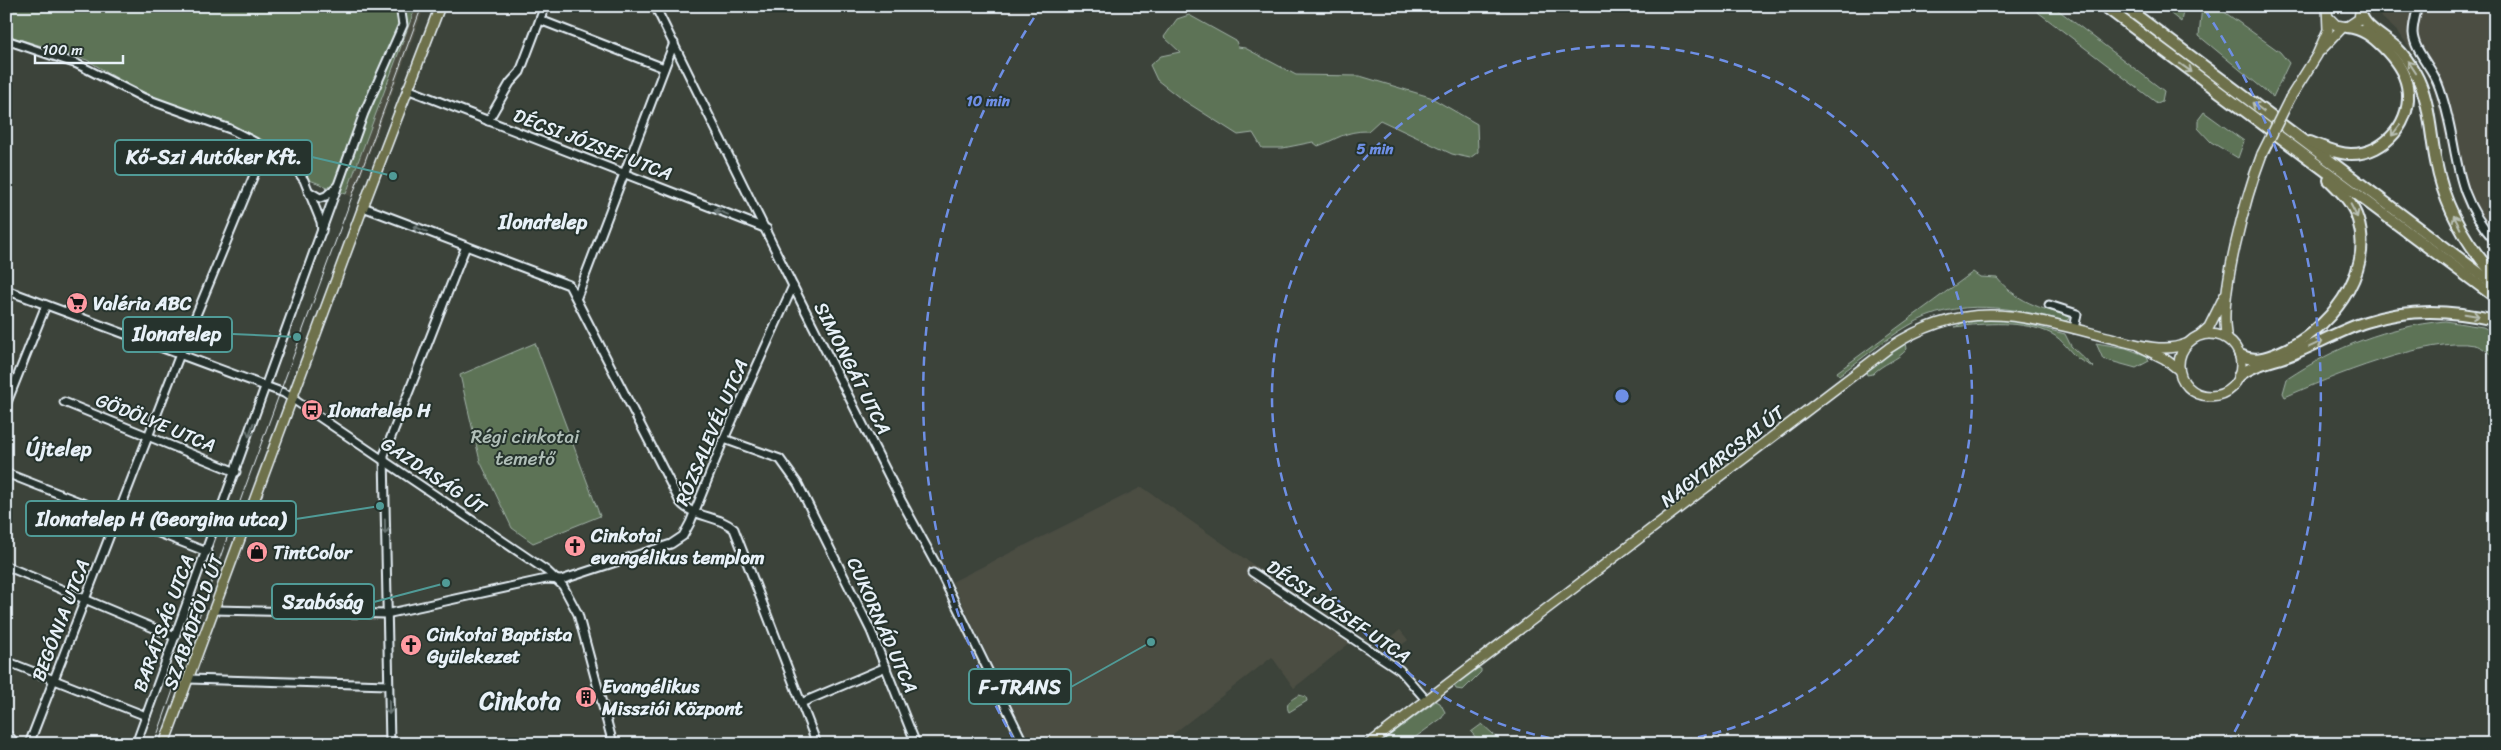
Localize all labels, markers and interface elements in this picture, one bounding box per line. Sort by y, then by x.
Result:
scale bar [35,32,122,64]
text: 100 m [42,37,83,63]
one-way arrow [2406,61,2416,75]
one-way arrow [2179,63,2193,73]
text: 10 min [966,88,1011,114]
street label: DÉCSI JÓZSEF UTCA [508,99,677,190]
one-way arrow [2251,102,2265,112]
one-way arrow [2391,123,2401,137]
text: 5 min [1357,136,1394,162]
callout: Kő-Szi Autóker Kft. [115,140,312,175]
text: Kő-Szi Autóker Kft. [125,140,302,175]
one-way arrow [2350,203,2359,218]
district label: Ilonatelep [498,205,588,240]
one-way arrow [714,207,730,216]
one-way arrow [2452,215,2461,230]
one-way arrow [413,223,428,233]
place label: Valéria ABC [93,287,192,320]
supermarket icon: Valéria ABC [65,291,89,315]
street label: SIMONGÁT UTCA [805,296,900,441]
one-way arrow [2464,311,2480,321]
callout: Ilonatelep [123,317,232,352]
text: Ilonatelep [132,317,222,352]
one-way arrow [2308,339,2323,349]
street label: RÓZSALEVÉL UTCA [666,353,757,511]
street label: GÖDÖLYE UTCA [91,383,221,462]
centre of rings [1613,387,1631,405]
place label: Ilonatelep H [327,394,431,427]
street label: NAGYTARCSAI ÚT [1653,396,1793,516]
bus stop icon: Ilonatelep H [300,398,324,422]
park label: Régi cinkotai temető [471,420,580,475]
one-way arrow [245,422,255,438]
street label: GAZDASÁG ÚT [374,428,495,524]
district label: Újtelep [26,432,92,467]
callout: Ilonatelep H (Georgina utca) [26,501,296,536]
text: Ilonatelep H (Georgina utca) [35,502,288,537]
one-way arrow [380,519,389,535]
place label: Cinkotai evangélikus templom [590,519,765,574]
church icon: Cinkotai evangélikus templom [563,534,587,558]
place label: TintColor [273,536,354,569]
shop icon: TintColor [245,540,269,564]
street label: SZABADFÖLD ÚT [154,549,234,694]
street label: BARÁTSÁG UTCA [123,550,204,697]
street label: DÉCSI JÓZSEF UTCA [1260,551,1418,672]
street label: CUKORNÁD UTCA [838,552,927,699]
street label: BEGÓNIA UTCA [22,554,99,686]
callout: Szabóság [272,584,374,619]
text: Szabóság [281,585,364,620]
place label: Cinkotai Baptista Gyülekezet [426,618,573,673]
church icon: Cinkotai Baptista Gyülekezet [399,633,423,657]
callout: F-TRANS [969,669,1071,704]
place label: Evangélikus Missziói Központ [601,670,744,725]
text: F-TRANS [978,670,1062,705]
district label: Cinkota [478,680,562,722]
building icon: Evangélikus Missziói Központ [574,685,598,709]
one-way arrow [384,699,394,715]

